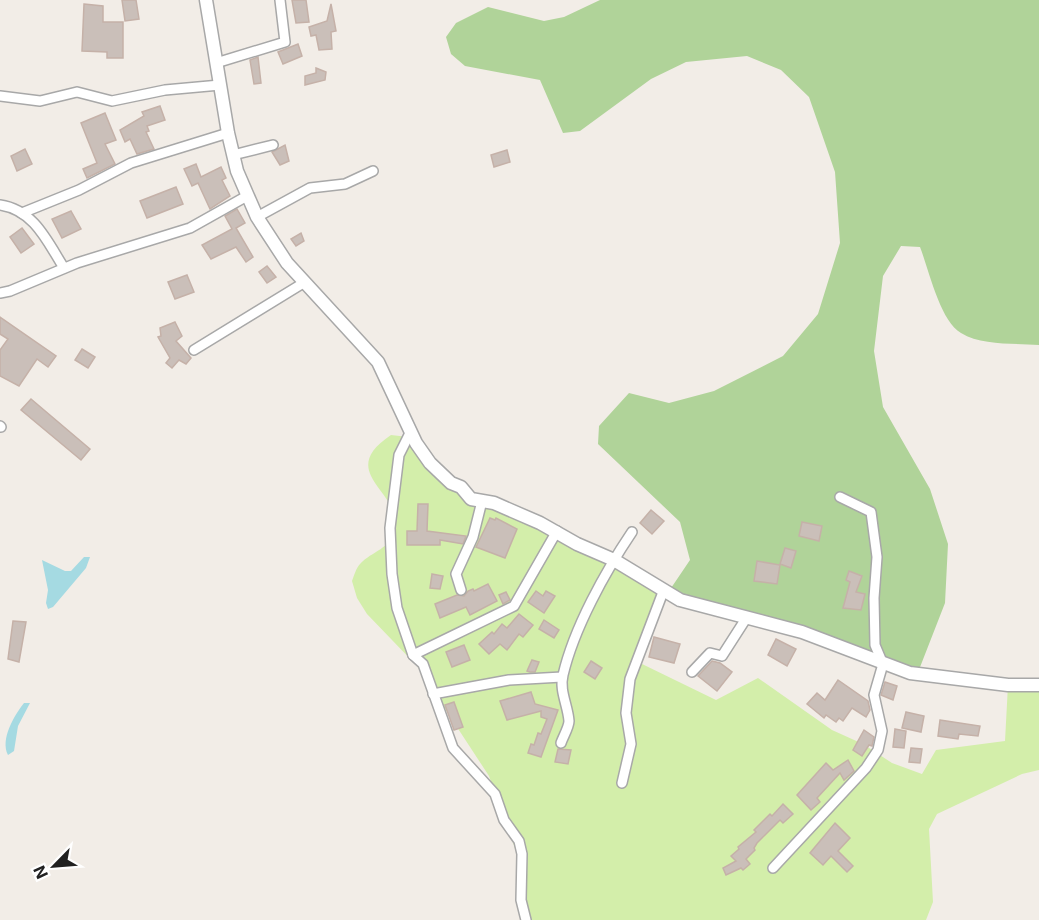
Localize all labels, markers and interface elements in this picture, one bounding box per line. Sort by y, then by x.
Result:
north arrow [24,836,84,896]
text: N [29,863,52,882]

